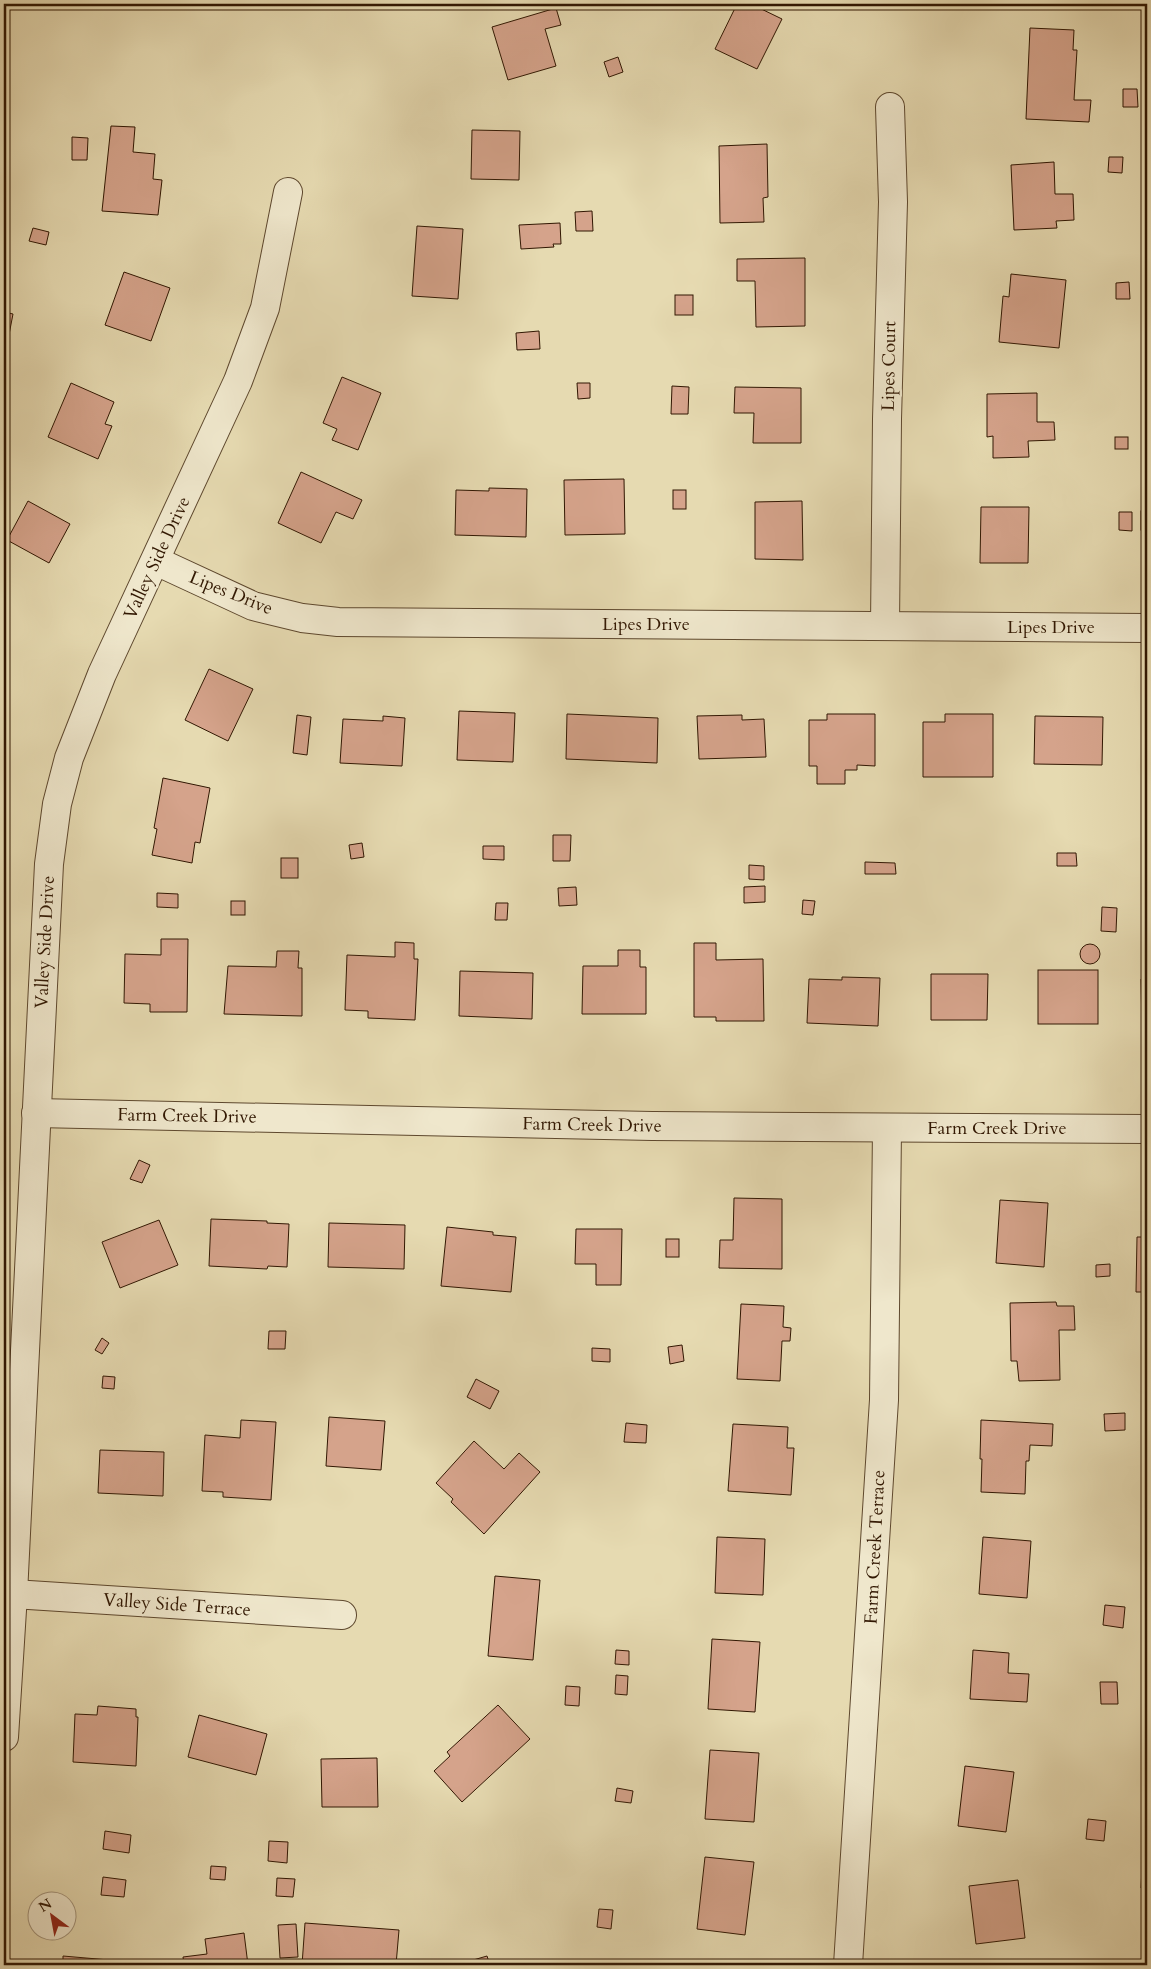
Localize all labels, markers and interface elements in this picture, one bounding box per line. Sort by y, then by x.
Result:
street label: Lipes Court [876,320,902,411]
street label: Valley Side Drive [118,492,196,624]
street label: Lipes Drive [185,565,277,621]
street label: Lipes Drive [602,612,690,637]
street label: Lipes Drive [1007,615,1095,640]
street label: Valley Side Drive [29,875,61,1009]
street label: Farm Creek Drive [117,1102,257,1130]
street label: Farm Creek Drive [522,1111,662,1139]
street label: Farm Creek Drive [927,1116,1067,1141]
street label: Farm Creek Terrace [858,1469,892,1625]
street label: Valley Side Terrace [102,1587,252,1623]
north arrow [28,1892,78,1942]
text: N [35,1894,56,1917]

